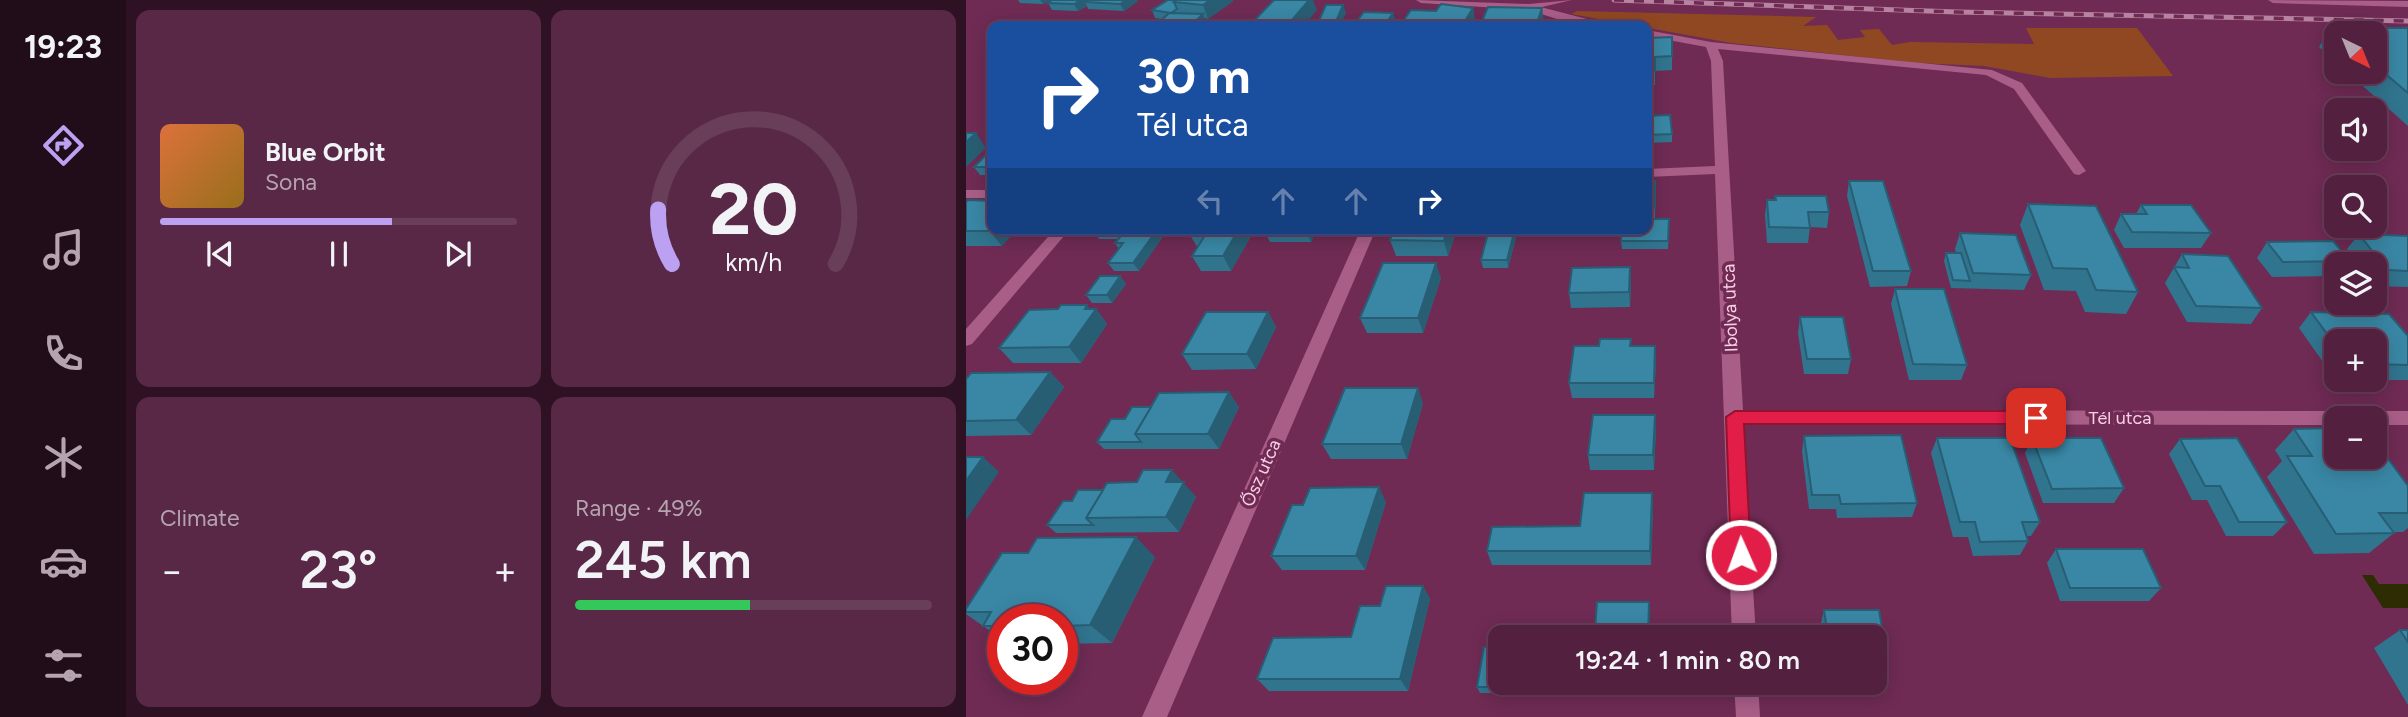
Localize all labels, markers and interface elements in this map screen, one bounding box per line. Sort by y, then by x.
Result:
north arrow [2324,21,2387,84]
map controls [2324,21,2387,469]
text: 19:23 [24,28,102,66]
text: 30 m [1137,46,1250,105]
icon: right [1022,49,1113,140]
button: sound [2324,98,2387,161]
text: Tél utca [1137,106,1249,144]
icon: directions [39,121,88,170]
text: Blue Orbit [265,136,386,168]
text: 20 [709,166,798,253]
text: Sona [265,168,317,196]
button: search [2324,175,2387,238]
icon: left [1191,182,1229,220]
icon: ahead [1264,182,1302,220]
icon: ahead [1337,182,1375,220]
icon: right [1410,182,1448,220]
icon: music [39,225,88,274]
icon: previous [201,235,239,273]
icon: pause [320,235,358,273]
icon: next [439,235,477,273]
text: km/h [725,247,782,277]
button: layers [2324,252,2387,315]
street label: Ibolya utca [1717,263,1743,353]
icon: phone [39,329,88,378]
button: + [2324,329,2387,392]
pin [2006,388,2066,448]
icon: arrive [2017,399,2055,437]
button: − [2324,406,2387,469]
street label: Tél utca [2089,407,2151,429]
icon: climate [39,433,88,482]
street label: Ősz utca [1236,436,1286,510]
text: Range · 49% [575,494,703,522]
text: Climate [160,504,239,532]
position arrow [1704,518,1778,592]
text: 245 km [575,529,752,591]
icon: car [39,537,88,586]
text: 23° [300,539,377,601]
text: − [160,548,184,594]
text: + [493,548,517,594]
speed limit sign: 30 [987,604,1078,695]
icon: filters [39,641,88,690]
text: 19:24 · 1 min · 80 m [1575,644,1800,676]

